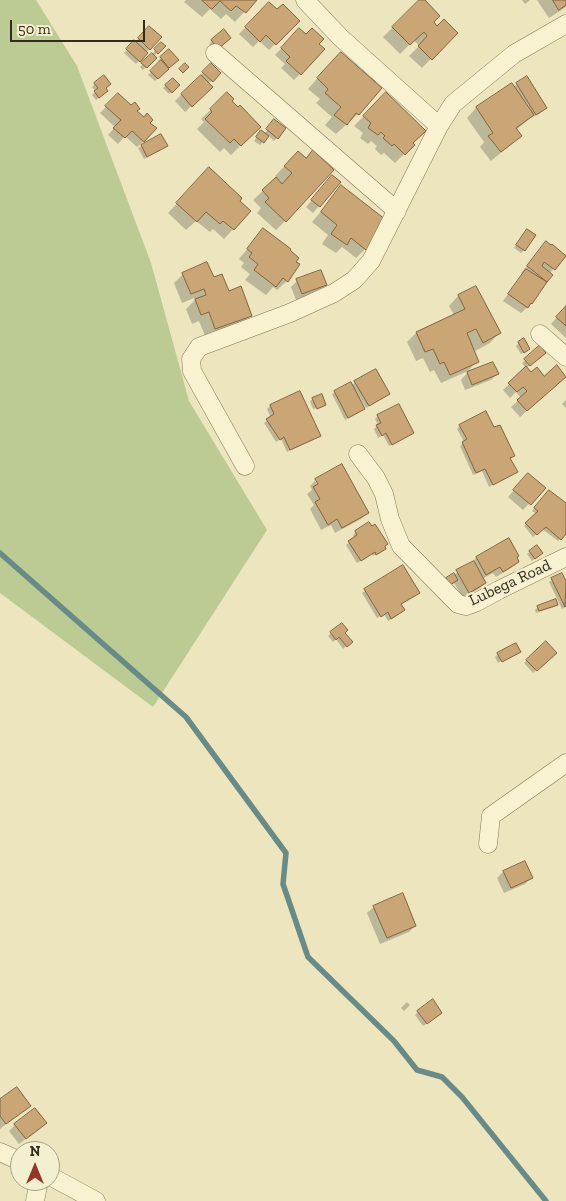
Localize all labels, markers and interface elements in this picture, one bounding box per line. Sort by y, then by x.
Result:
scale bar [12,10,148,42]
text: 50 m [18,20,51,38]
street label: Lubega Road [466,556,554,610]
north arrow [10,1141,60,1191]
text: N [30,1143,40,1160]

